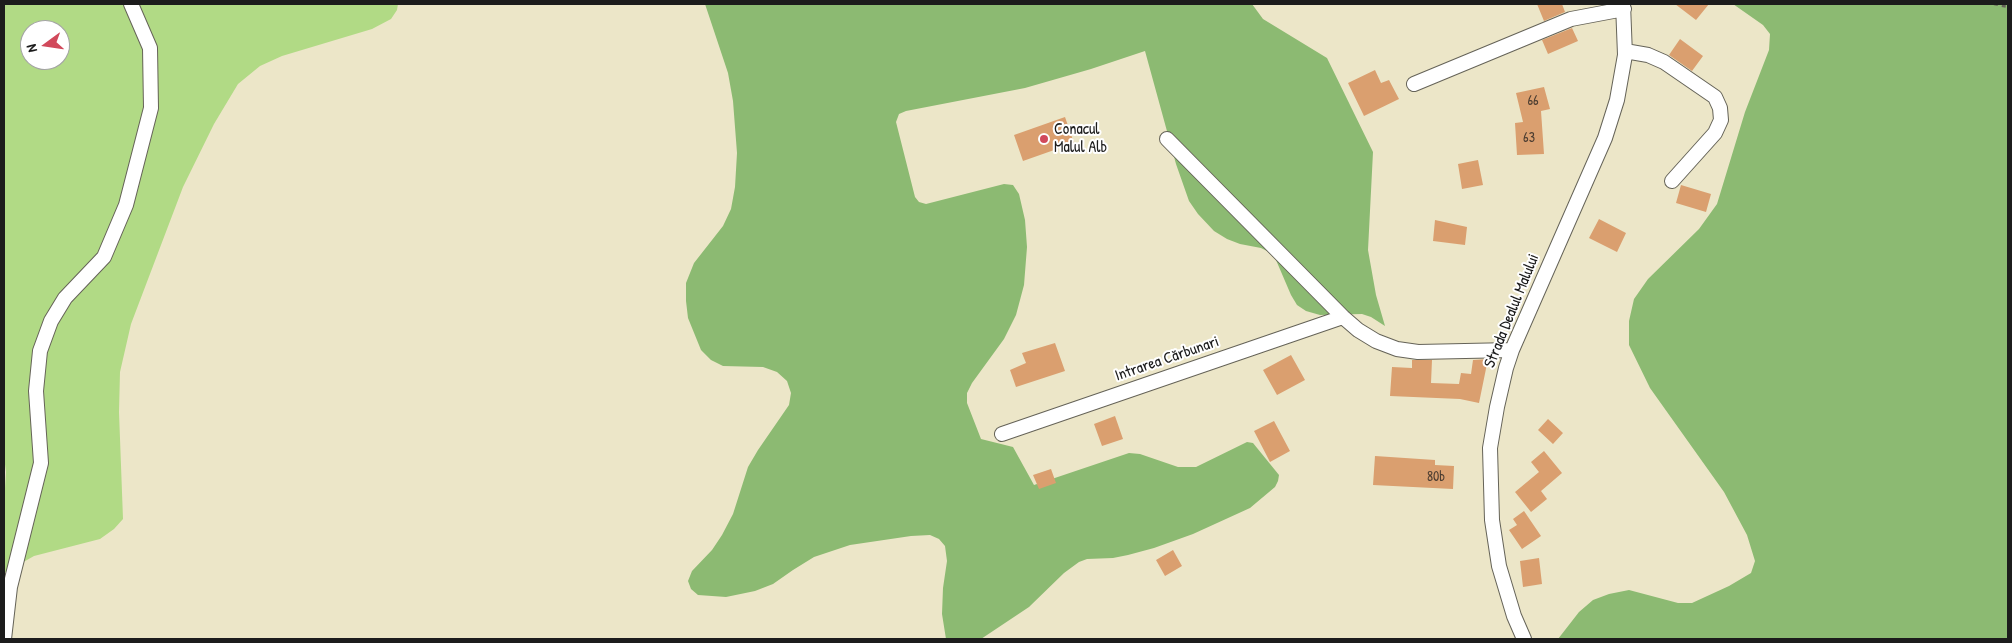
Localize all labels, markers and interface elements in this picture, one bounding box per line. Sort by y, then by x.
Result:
north arrow [20,20,70,70]
text: N [21,43,41,54]
house number: 66 [1527,93,1539,109]
place label: Conacul Malul Alb [1054,120,1107,158]
house number: 63 [1523,130,1535,146]
marker: Conacul Malul Alb [1038,133,1050,145]
street label: Strada Dealul Malului [1480,251,1544,371]
street label: Intrarea Cărbunari [1112,332,1222,386]
house number: 80b [1427,469,1445,485]

